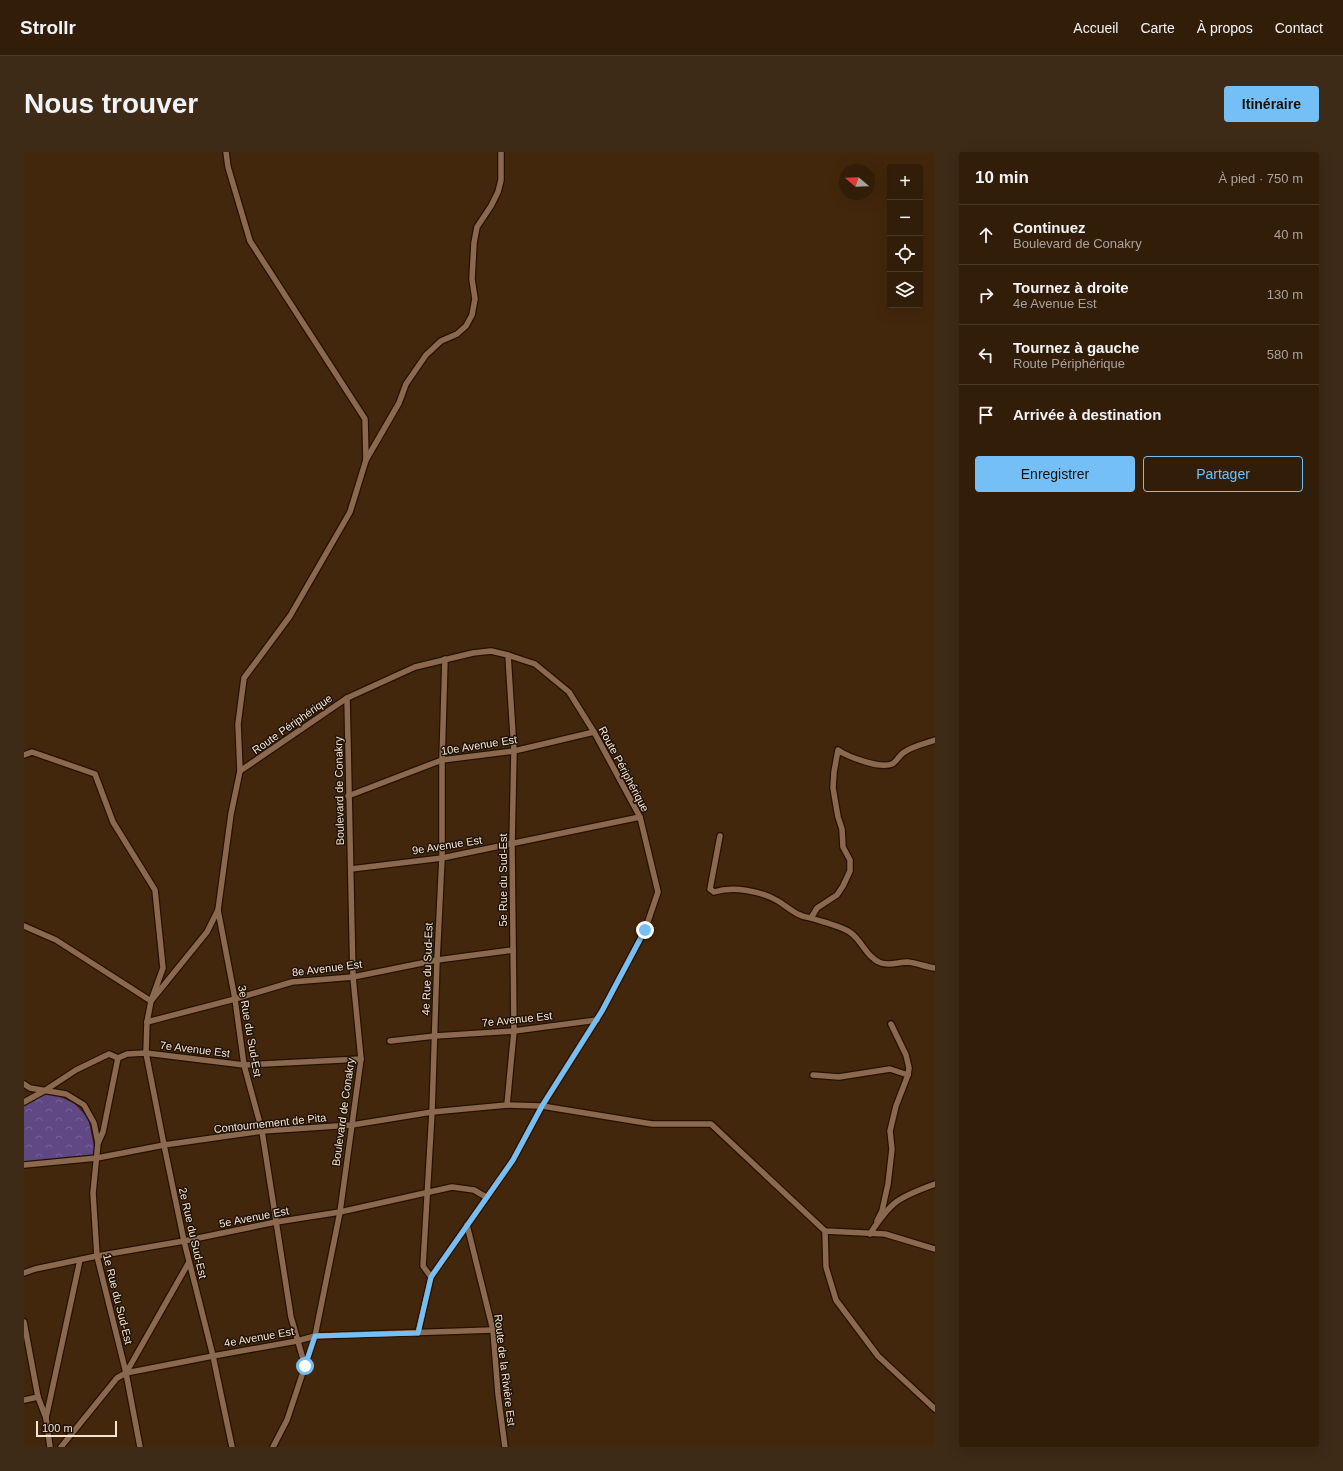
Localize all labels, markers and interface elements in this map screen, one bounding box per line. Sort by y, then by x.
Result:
text: Strollr [20,17,76,38]
text: Accueil [1073,20,1118,36]
text: Carte [1140,20,1175,36]
text: À propos [1197,20,1253,36]
text: Contact [1275,20,1323,36]
button: Itinéraire [1224,86,1319,122]
text: Nous trouver [24,88,198,119]
north arrow [839,164,875,200]
map controls [887,164,923,308]
button: + [887,164,923,200]
text: 10 min [975,168,1029,187]
text: À pied · 750 m [1218,171,1303,186]
button: − [887,200,923,236]
text: Continuez [1013,219,1086,236]
icon: ahead [975,224,997,246]
text: 40 m [1274,227,1303,242]
button: locate [887,236,923,272]
text: Boulevard de Conakry [1013,236,1142,251]
button: layers [887,272,923,308]
text: Tournez à droite [1013,279,1129,296]
icon: right [975,284,997,306]
text: 130 m [1267,287,1303,302]
text: 4e Avenue Est [1013,296,1097,311]
text: Tournez à gauche [1013,339,1139,356]
icon: left [975,344,997,366]
text: 580 m [1267,347,1303,362]
text: Route Périphérique [1013,356,1125,371]
icon: arrive [975,404,997,426]
text: Arrivée à destination [1013,406,1161,423]
button: Enregistrer [975,456,1135,492]
button: Partager [1143,456,1303,492]
street label: Route Périphérique [250,692,334,756]
street label: Route Périphérique [596,724,652,814]
street label: 10e Avenue Est [440,733,518,757]
street label: Boulevard de Conakry [332,736,346,846]
street label: 9e Avenue Est [411,834,483,856]
street label: 5e Rue du Sud-Est [497,834,509,926]
route end [636,921,654,939]
street label: 4e Rue du Sud-Est [419,922,435,1016]
street label: 8e Avenue Est [291,958,363,978]
street label: 3e Rue du Sud-Est [236,984,264,1078]
street label: 7e Avenue Est [481,1009,553,1029]
street label: 7e Avenue Est [159,1039,231,1059]
street label: Boulevard de Conakry [329,1057,357,1167]
street label: Contournement de Pita [213,1111,328,1135]
street label: 2e Rue du Sud-Est [177,1186,209,1280]
street label: 5e Avenue Est [218,1204,290,1230]
street label: 1e Rue du Sud-Est [101,1252,135,1346]
street label: Route de la Rivière Est [492,1313,518,1427]
street label: 4e Avenue Est [223,1325,295,1349]
route start [296,1357,314,1375]
scale bar [36,1419,117,1438]
text: 100 m [42,1422,73,1434]

